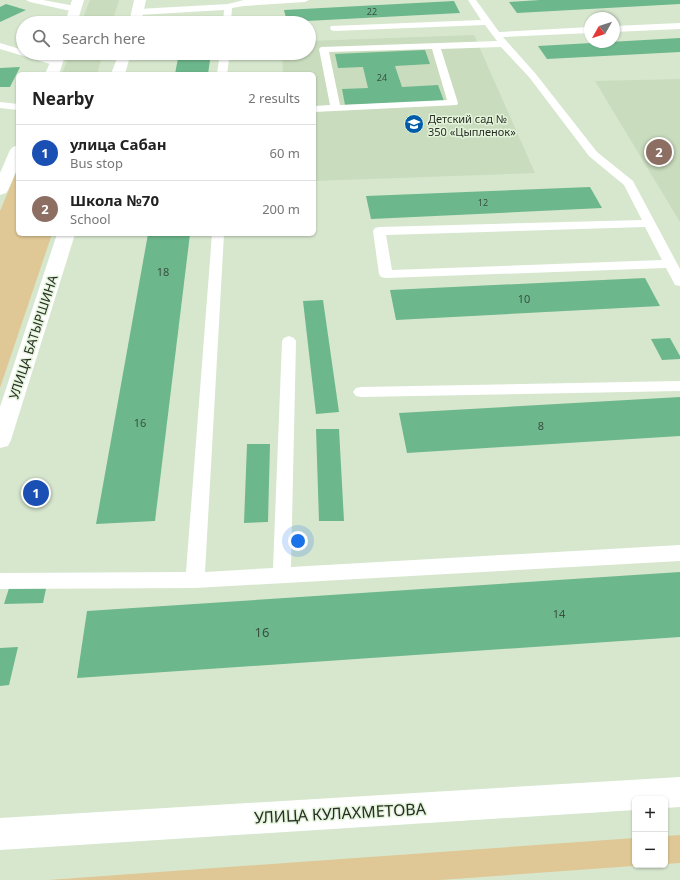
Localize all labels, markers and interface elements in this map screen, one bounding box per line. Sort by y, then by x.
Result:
house number: 22 [367,5,377,18]
north arrow [584,12,620,48]
search box [16,16,316,60]
icon: search [30,27,52,49]
text: Search here [62,28,145,48]
house number: 24 [377,71,387,84]
text: Nearby [32,87,94,110]
text: 2 results [248,89,300,107]
place label: Детский сад № 350 «Цыпленок» [428,111,516,139]
school or university icon: Детский сад № 350 «Цыпленок» [403,113,425,135]
text: улица Сабан [70,134,167,154]
pin: 2 [646,137,672,167]
text: 1 [41,144,49,162]
text: 60 m [270,144,300,162]
text: Bus stop [70,154,123,172]
text: Школа №70 [70,190,159,210]
house number: 12 [478,196,488,209]
text: 2 [41,200,49,218]
text: 200 m [262,200,300,218]
text: School [70,210,111,228]
house number: 18 [157,264,169,279]
street label: УЛИЦА БАТЫРШИНА [4,272,62,401]
house number: 10 [518,291,530,306]
house number: 16 [134,415,146,430]
house number: 8 [538,418,544,433]
pin: 1 [23,478,49,508]
your location [288,531,308,551]
house number: 14 [553,606,566,621]
house number: 16 [255,623,269,641]
map controls [632,796,668,868]
button: + [632,796,668,832]
street label: УЛИЦА КУЛАХМЕТОВА [254,797,427,828]
button: − [632,832,668,868]

